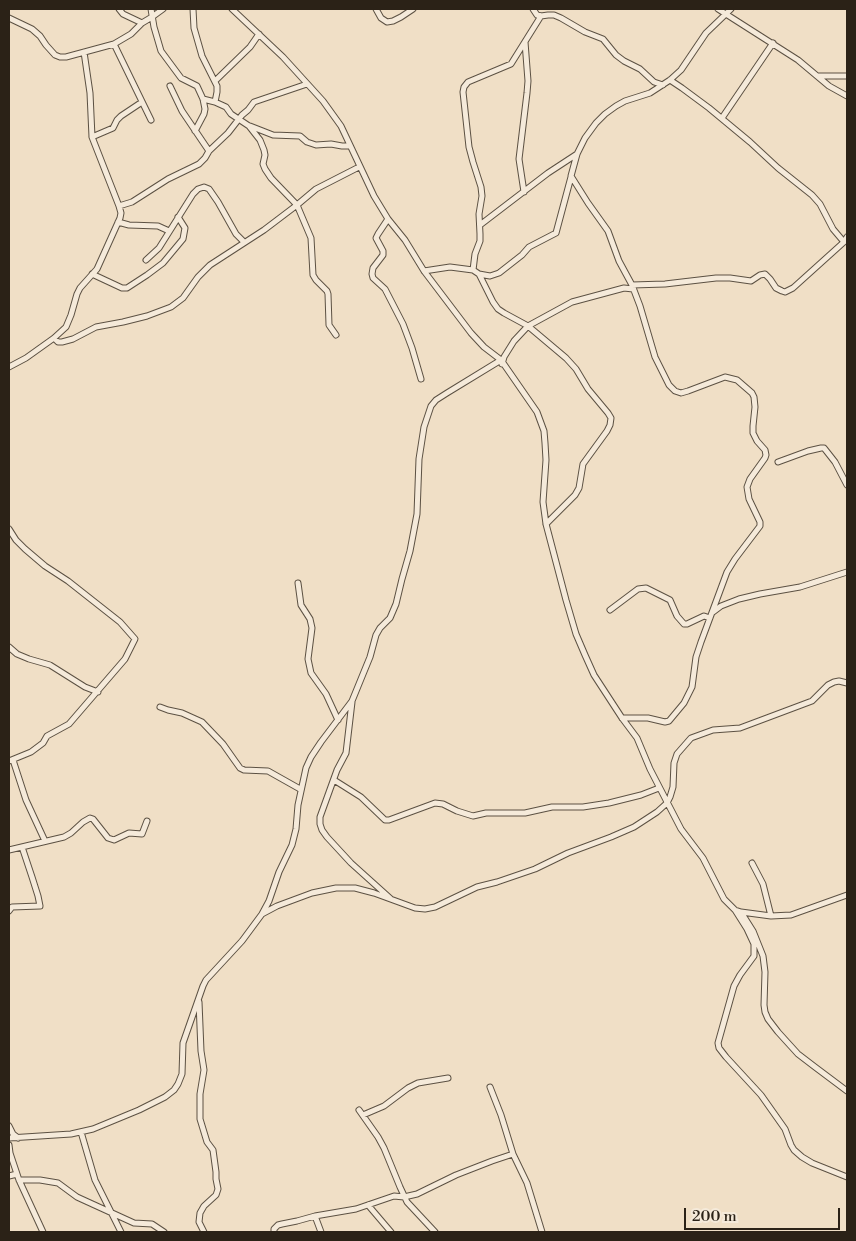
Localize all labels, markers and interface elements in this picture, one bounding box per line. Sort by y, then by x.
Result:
scale bar [686,1198,842,1230]
text: 200 m [692,1207,737,1226]

